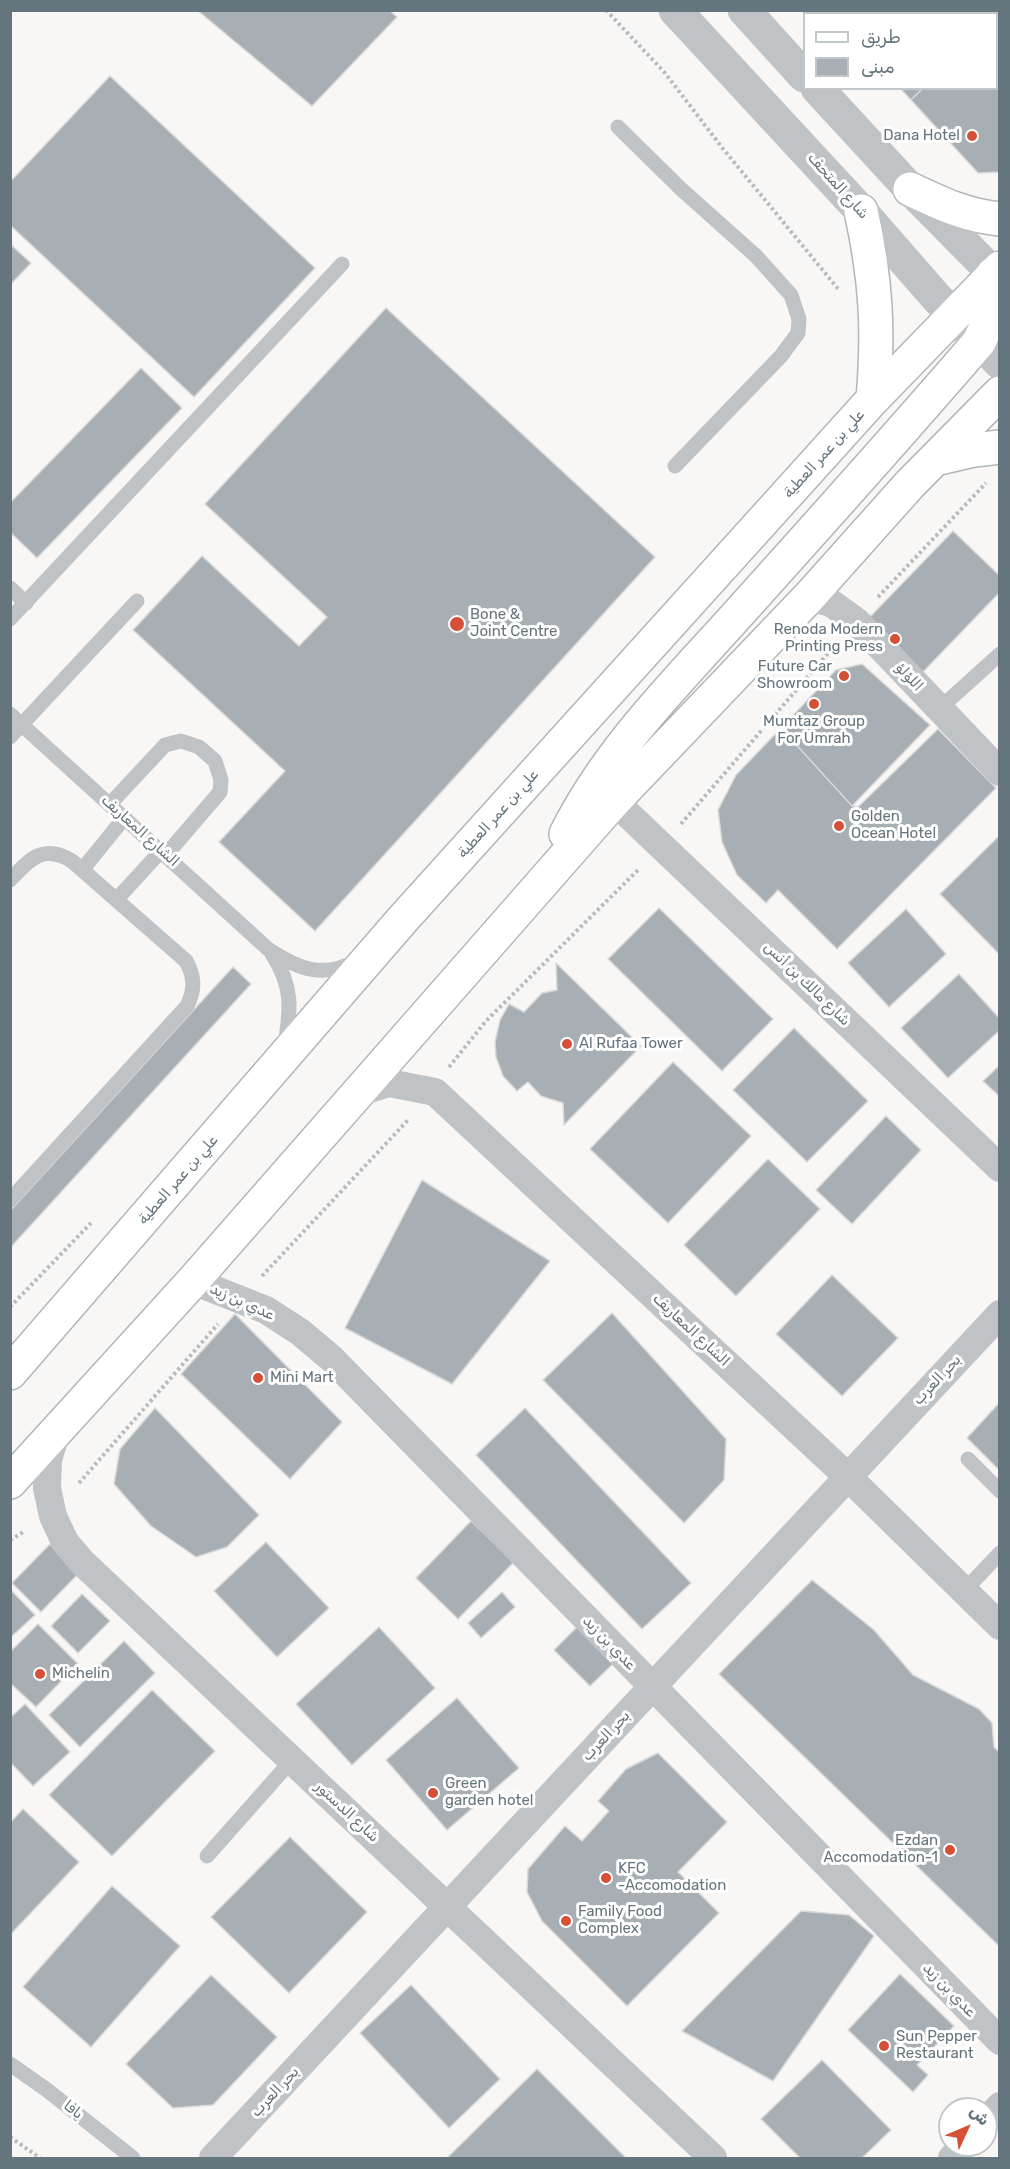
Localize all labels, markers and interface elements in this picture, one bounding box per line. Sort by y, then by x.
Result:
legend [803,12,998,90]
text: طريق [861,26,901,48]
text: مبنى [861,56,895,78]
place label: Dana Hotel [883,127,960,145]
marker: Dana Hotel [965,129,979,143]
street label: شارع المتحف [803,149,873,223]
street label: علي بن عمر العطية [780,406,868,502]
place label: Bone & Joint Centre [470,606,557,641]
marker: Bone & Joint Centre [448,615,466,633]
place label: Renoda Modern Printing Press [774,621,883,656]
marker: Renoda Modern Printing Press [888,632,902,646]
place label: Future Car Showroom [757,658,832,693]
street label: اللؤلؤ [891,659,927,695]
marker: Future Car Showroom [837,669,851,683]
marker: Mumtaz Group For Umrah [807,697,821,711]
place label: Mumtaz Group For Umrah [763,713,865,748]
street label: علي بن عمر العطية [454,766,542,862]
street label: الشارع المعاريف [97,791,183,871]
place label: Golden Ocean Hotel [851,808,936,843]
marker: Golden Ocean Hotel [832,819,846,833]
street label: شارع مالك بن أنس [760,938,854,1030]
place label: Al Rufaa Tower [579,1035,683,1053]
marker: Al Rufaa Tower [560,1037,574,1051]
street label: علي بن عمر العطية [134,1132,222,1228]
street label: عدي بن زيد [207,1280,277,1324]
street label: الشارع المعاريف [649,1290,733,1370]
street label: بحر العرب [909,1351,965,1409]
place label: Mini Mart [270,1369,334,1387]
marker: Mini Mart [251,1371,265,1385]
street label: عدي بن زيد [579,1612,639,1674]
place label: Michelin [52,1665,110,1683]
marker: Michelin [33,1667,47,1681]
street label: بحر العرب [578,1707,634,1765]
place label: Green garden hotel [445,1775,533,1810]
street label: شارع الدستور [311,1778,383,1846]
marker: Green garden hotel [426,1786,440,1800]
place label: Ezdan Accomodation-1 [823,1832,938,1867]
marker: Ezdan Accomodation-1 [943,1843,957,1857]
place label: KFC -Accomodation [618,1860,726,1895]
marker: KFC -Accomodation [599,1871,613,1885]
place label: Family Food Complex [578,1903,662,1938]
marker: Family Food Complex [559,1914,573,1928]
street label: عدي بن زيد [919,1959,979,2021]
place label: Sun Pepper Restaurant [896,2028,977,2063]
marker: Sun Pepper Restaurant [877,2039,891,2053]
street label: بحر العرب [247,2063,303,2121]
street label: يافا [60,2097,86,2123]
north arrow [938,2097,998,2157]
text: ش [966,2102,994,2129]

